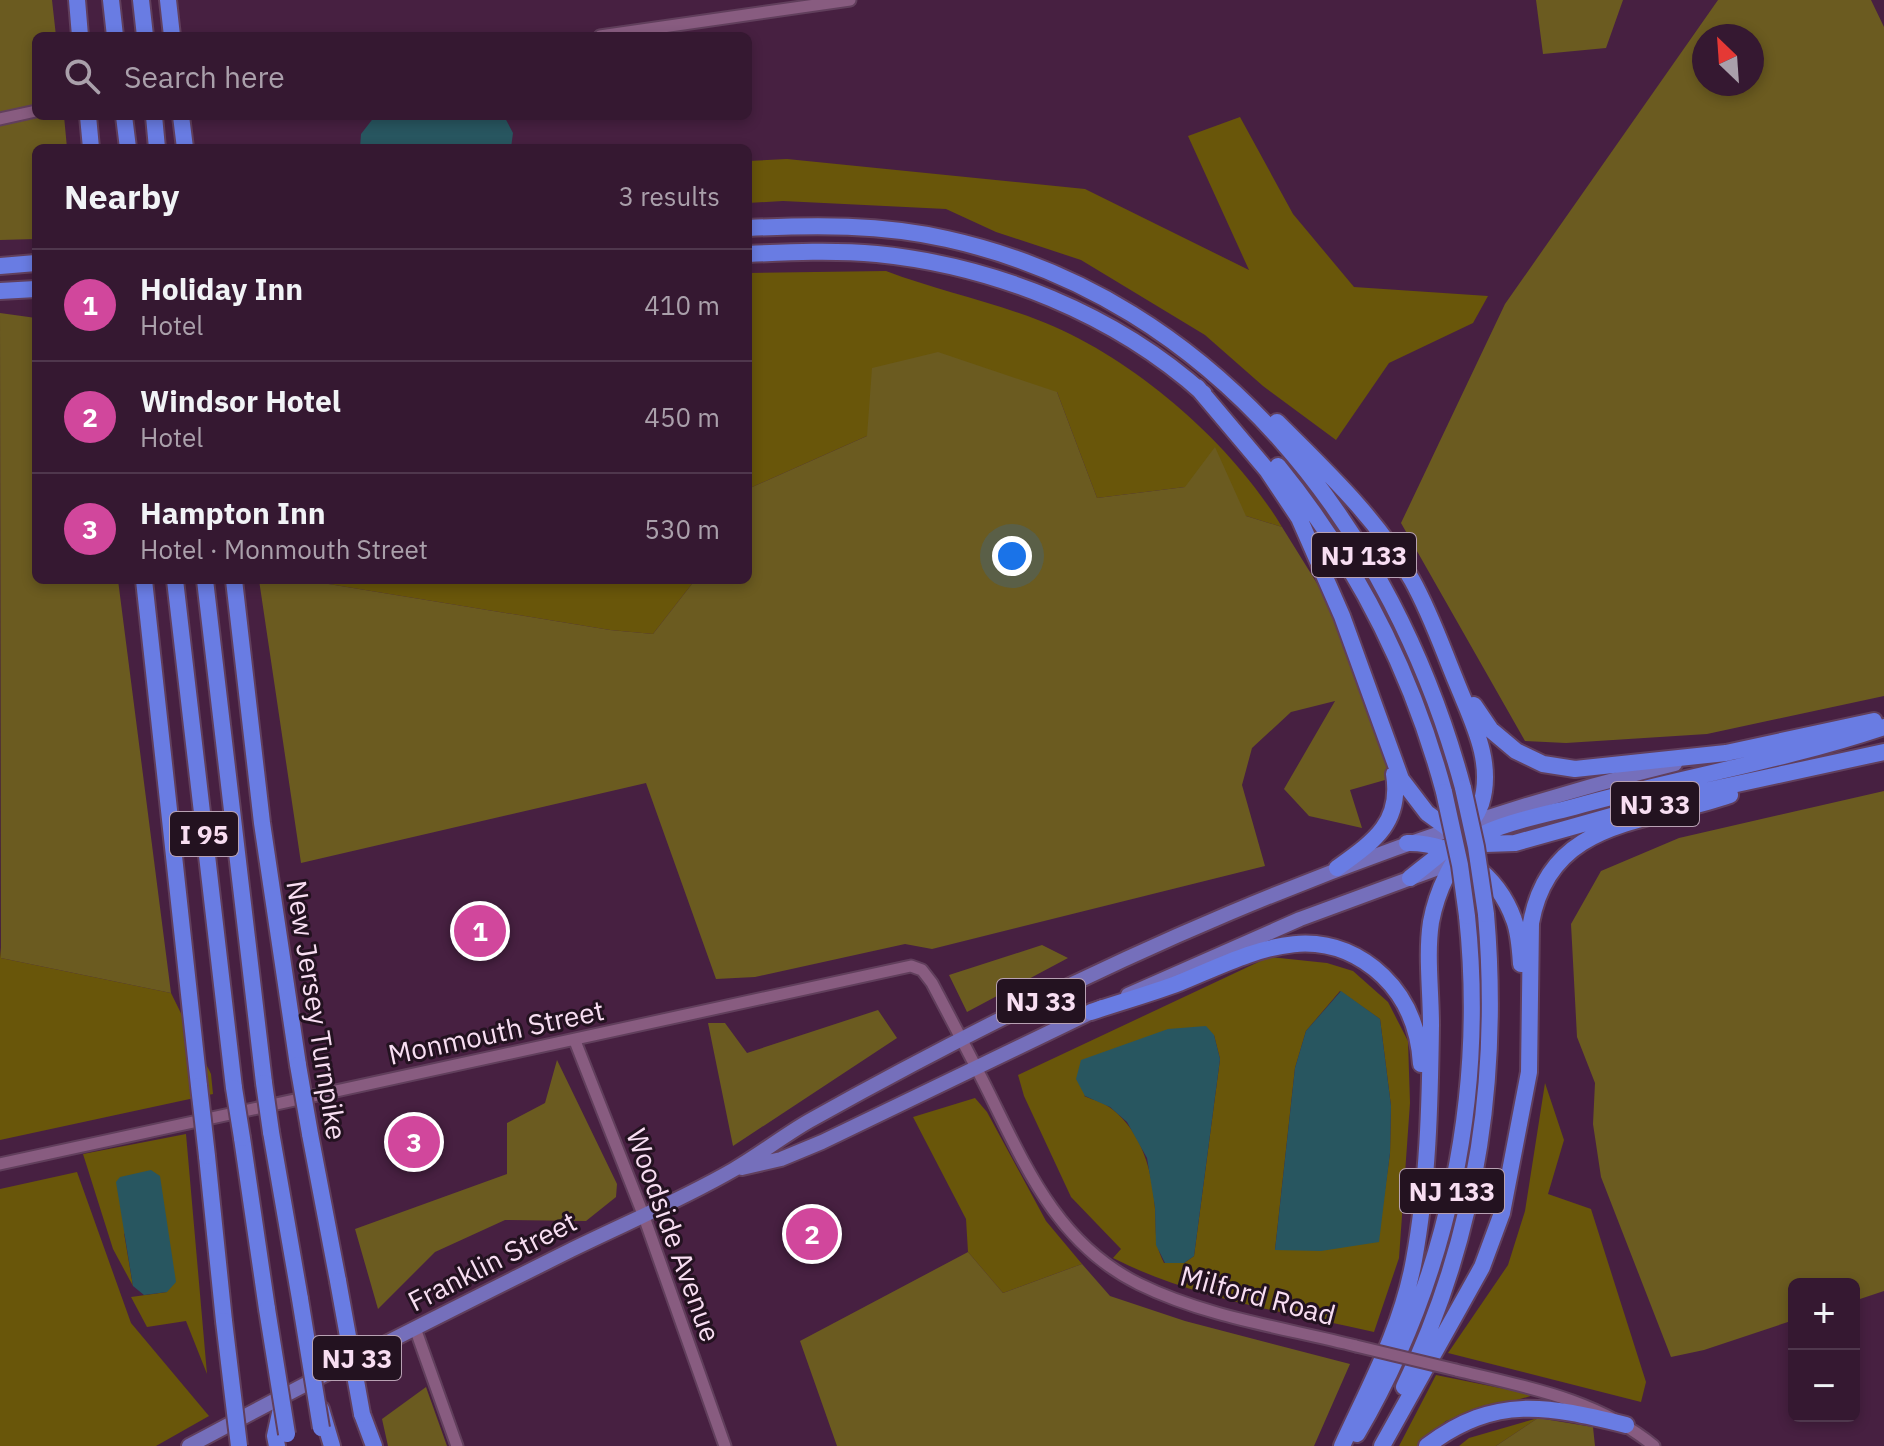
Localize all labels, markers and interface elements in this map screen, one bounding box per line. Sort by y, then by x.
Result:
north arrow [1692,24,1764,96]
search box [32,32,752,120]
icon: search [60,54,104,98]
text: Search here [124,57,285,96]
text: Nearby [64,174,179,218]
text: 3 results [618,179,720,213]
text: Holiday Inn [140,269,303,308]
text: 1 [82,288,98,322]
text: 410 m [644,288,720,322]
text: Hotel [140,308,203,342]
text: Windsor Hotel [140,381,341,420]
text: 2 [82,400,98,434]
text: 450 m [644,400,720,434]
text: Hotel [140,420,203,454]
text: Hampton Inn [140,493,326,532]
text: 3 [82,512,98,546]
text: 530 m [644,512,720,546]
text: Hotel · Monmouth Street [140,532,428,566]
road number: NJ 133 [1312,533,1416,577]
your location [992,536,1032,576]
road number: NJ 33 [1611,782,1699,826]
road number: I 95 [170,812,238,856]
street label: New Jersey Turnpike [278,878,356,1142]
pin: 1 [454,901,506,961]
road number: NJ 33 [997,979,1085,1023]
street label: Monmouth Street [385,991,607,1073]
pin: 3 [388,1112,440,1172]
street label: Woodside Avenue [618,1123,730,1347]
road number: NJ 133 [1400,1169,1504,1213]
street label: Franklin Street [401,1203,583,1319]
pin: 2 [786,1204,838,1264]
street label: Milford Road [1176,1257,1340,1333]
map controls [1788,1278,1860,1422]
button: + [1788,1278,1860,1350]
road number: NJ 33 [313,1336,401,1380]
button: − [1788,1350,1860,1422]

